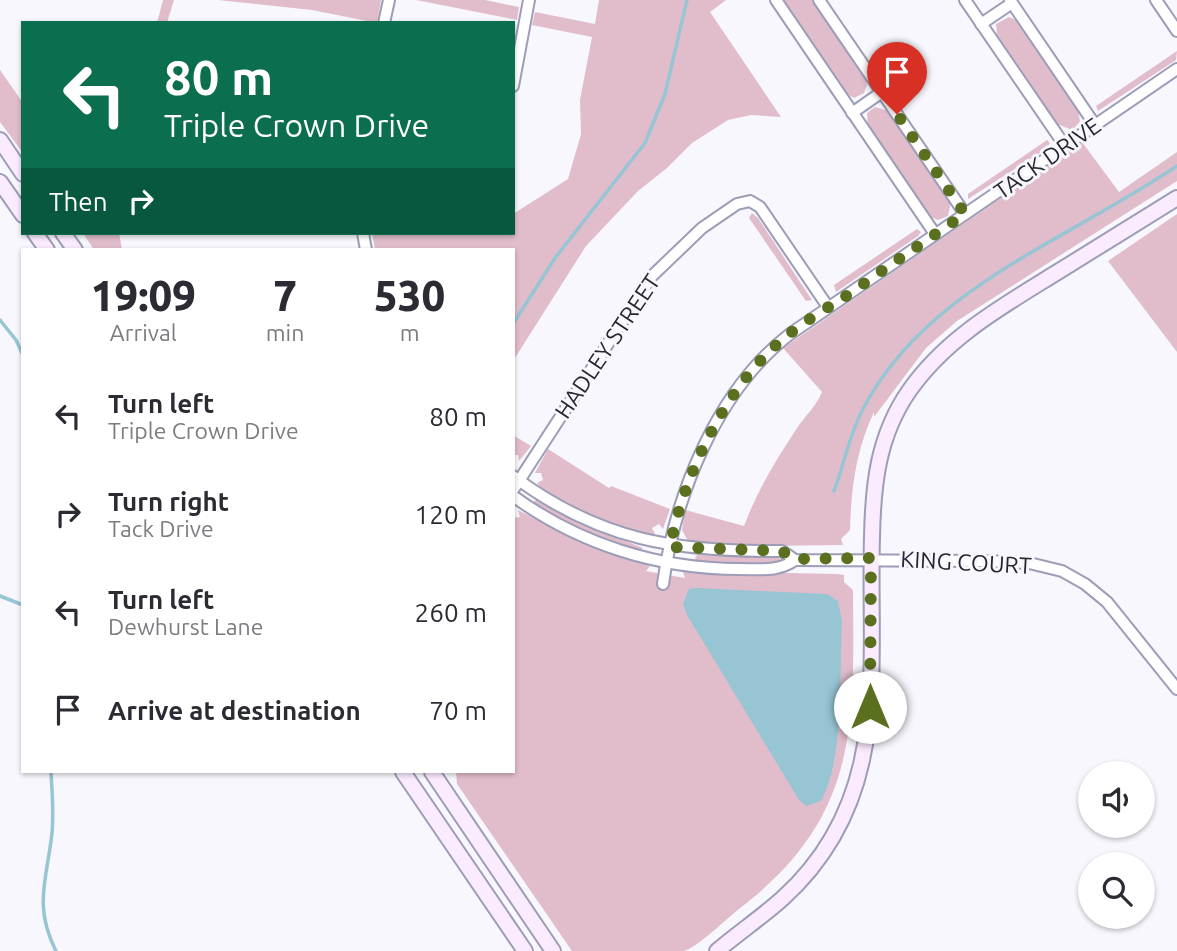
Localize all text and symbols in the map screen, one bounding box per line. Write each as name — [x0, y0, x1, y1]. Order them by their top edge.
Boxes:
pin — [867, 42, 927, 114]
icon: left — [49, 49, 140, 140]
text: 80 m — [164, 49, 273, 104]
icon: arrive — [878, 53, 916, 91]
text: Triple Crown Drive — [164, 107, 429, 143]
street label: TACK DRIVE — [989, 112, 1105, 204]
icon: right — [122, 182, 160, 220]
text: Then — [49, 187, 108, 216]
street label: HADLEY STREET — [550, 269, 664, 423]
text: 19:09 — [91, 272, 196, 319]
text: 7 — [273, 272, 297, 319]
text: 530 — [374, 272, 445, 319]
text: Arrival — [110, 320, 177, 345]
text: min — [266, 320, 304, 345]
text: m — [400, 320, 420, 345]
text: Turn left — [108, 389, 214, 418]
icon: left — [49, 397, 87, 435]
text: 80 m — [429, 402, 487, 431]
text: Triple Crown Drive — [108, 418, 299, 443]
text: Turn right — [108, 487, 229, 516]
icon: right — [49, 495, 87, 533]
text: 120 m — [415, 500, 487, 529]
text: Tack Drive — [108, 516, 214, 541]
street label: KING COURT — [900, 546, 1032, 578]
text: Turn left — [108, 585, 214, 614]
icon: left — [49, 593, 87, 631]
text: 260 m — [415, 598, 487, 627]
text: Dewhurst Lane — [108, 614, 263, 639]
position arrow — [833, 670, 907, 744]
icon: arrive — [49, 691, 87, 729]
text: Arrive at destination — [108, 696, 361, 725]
text: 70 m — [429, 696, 487, 725]
map controls — [1078, 761, 1155, 929]
button: sound — [1078, 761, 1155, 838]
button: search — [1078, 852, 1155, 929]

